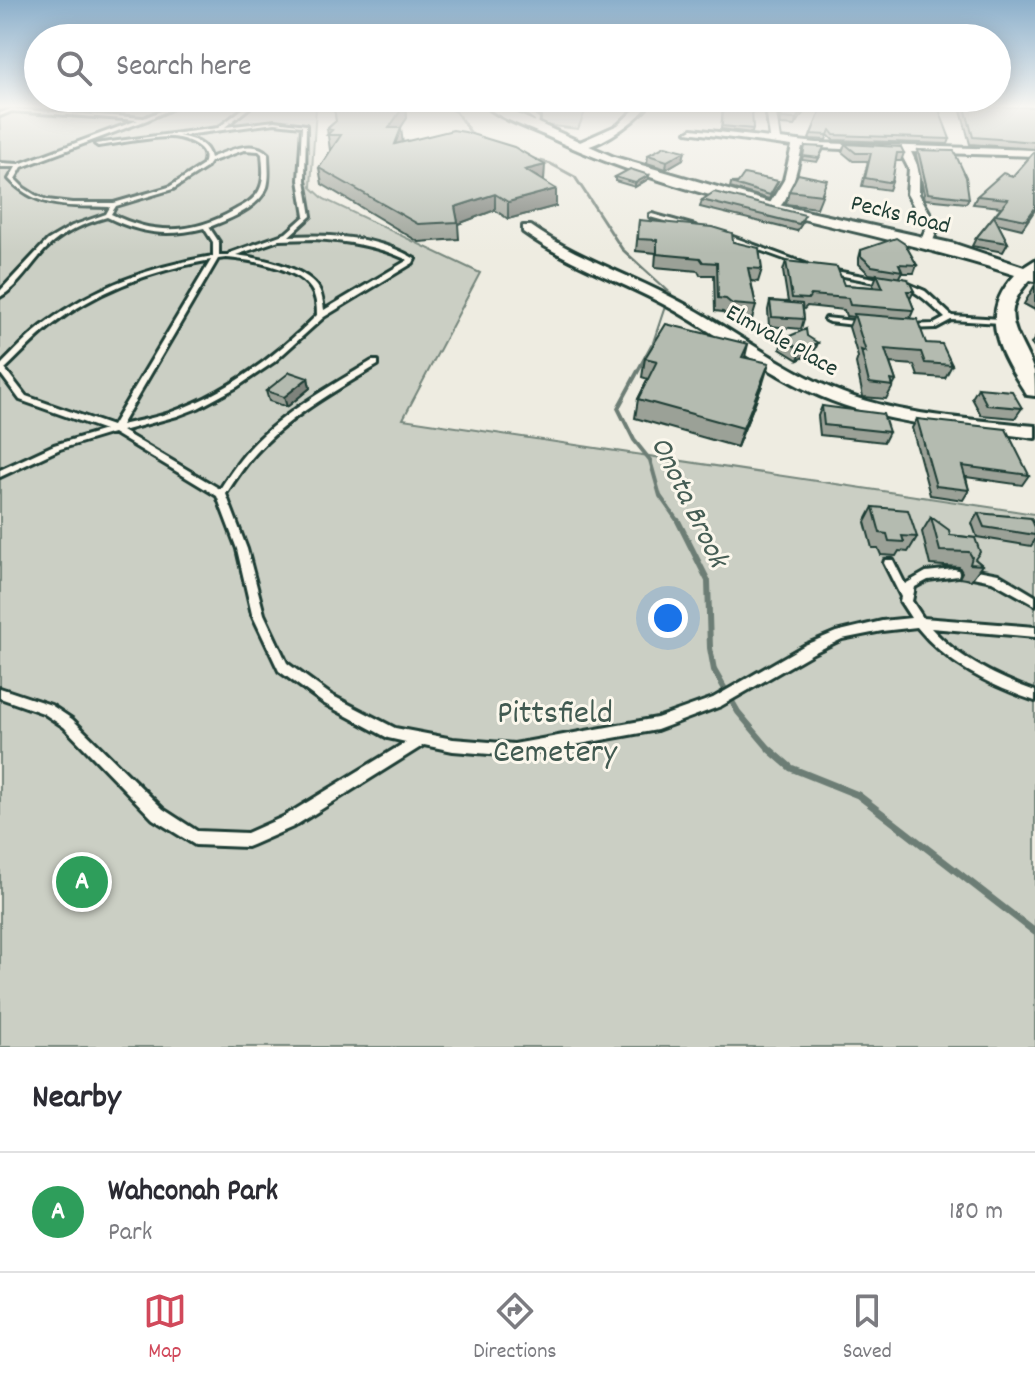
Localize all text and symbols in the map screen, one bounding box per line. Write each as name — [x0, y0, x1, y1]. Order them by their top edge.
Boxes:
search box — [24, 24, 1011, 112]
icon: search — [52, 46, 96, 90]
text: Search here — [116, 47, 252, 90]
street label: Pecks Road — [847, 187, 954, 245]
street label: Elmvale Place — [719, 297, 844, 387]
water label: Onota Brook — [637, 430, 738, 578]
your location — [648, 598, 688, 638]
park label: Pittsfield Cemetery — [493, 691, 618, 779]
pin: A — [56, 852, 108, 912]
text: Nearby — [32, 1075, 121, 1124]
text: Wahconah Park — [108, 1172, 278, 1215]
text: A — [51, 1194, 65, 1231]
text: 180 m — [949, 1194, 1003, 1231]
text: Park — [108, 1215, 152, 1252]
tab: Map — [143, 1289, 187, 1368]
tab: Directions — [473, 1289, 557, 1368]
tab: Saved — [843, 1289, 892, 1368]

